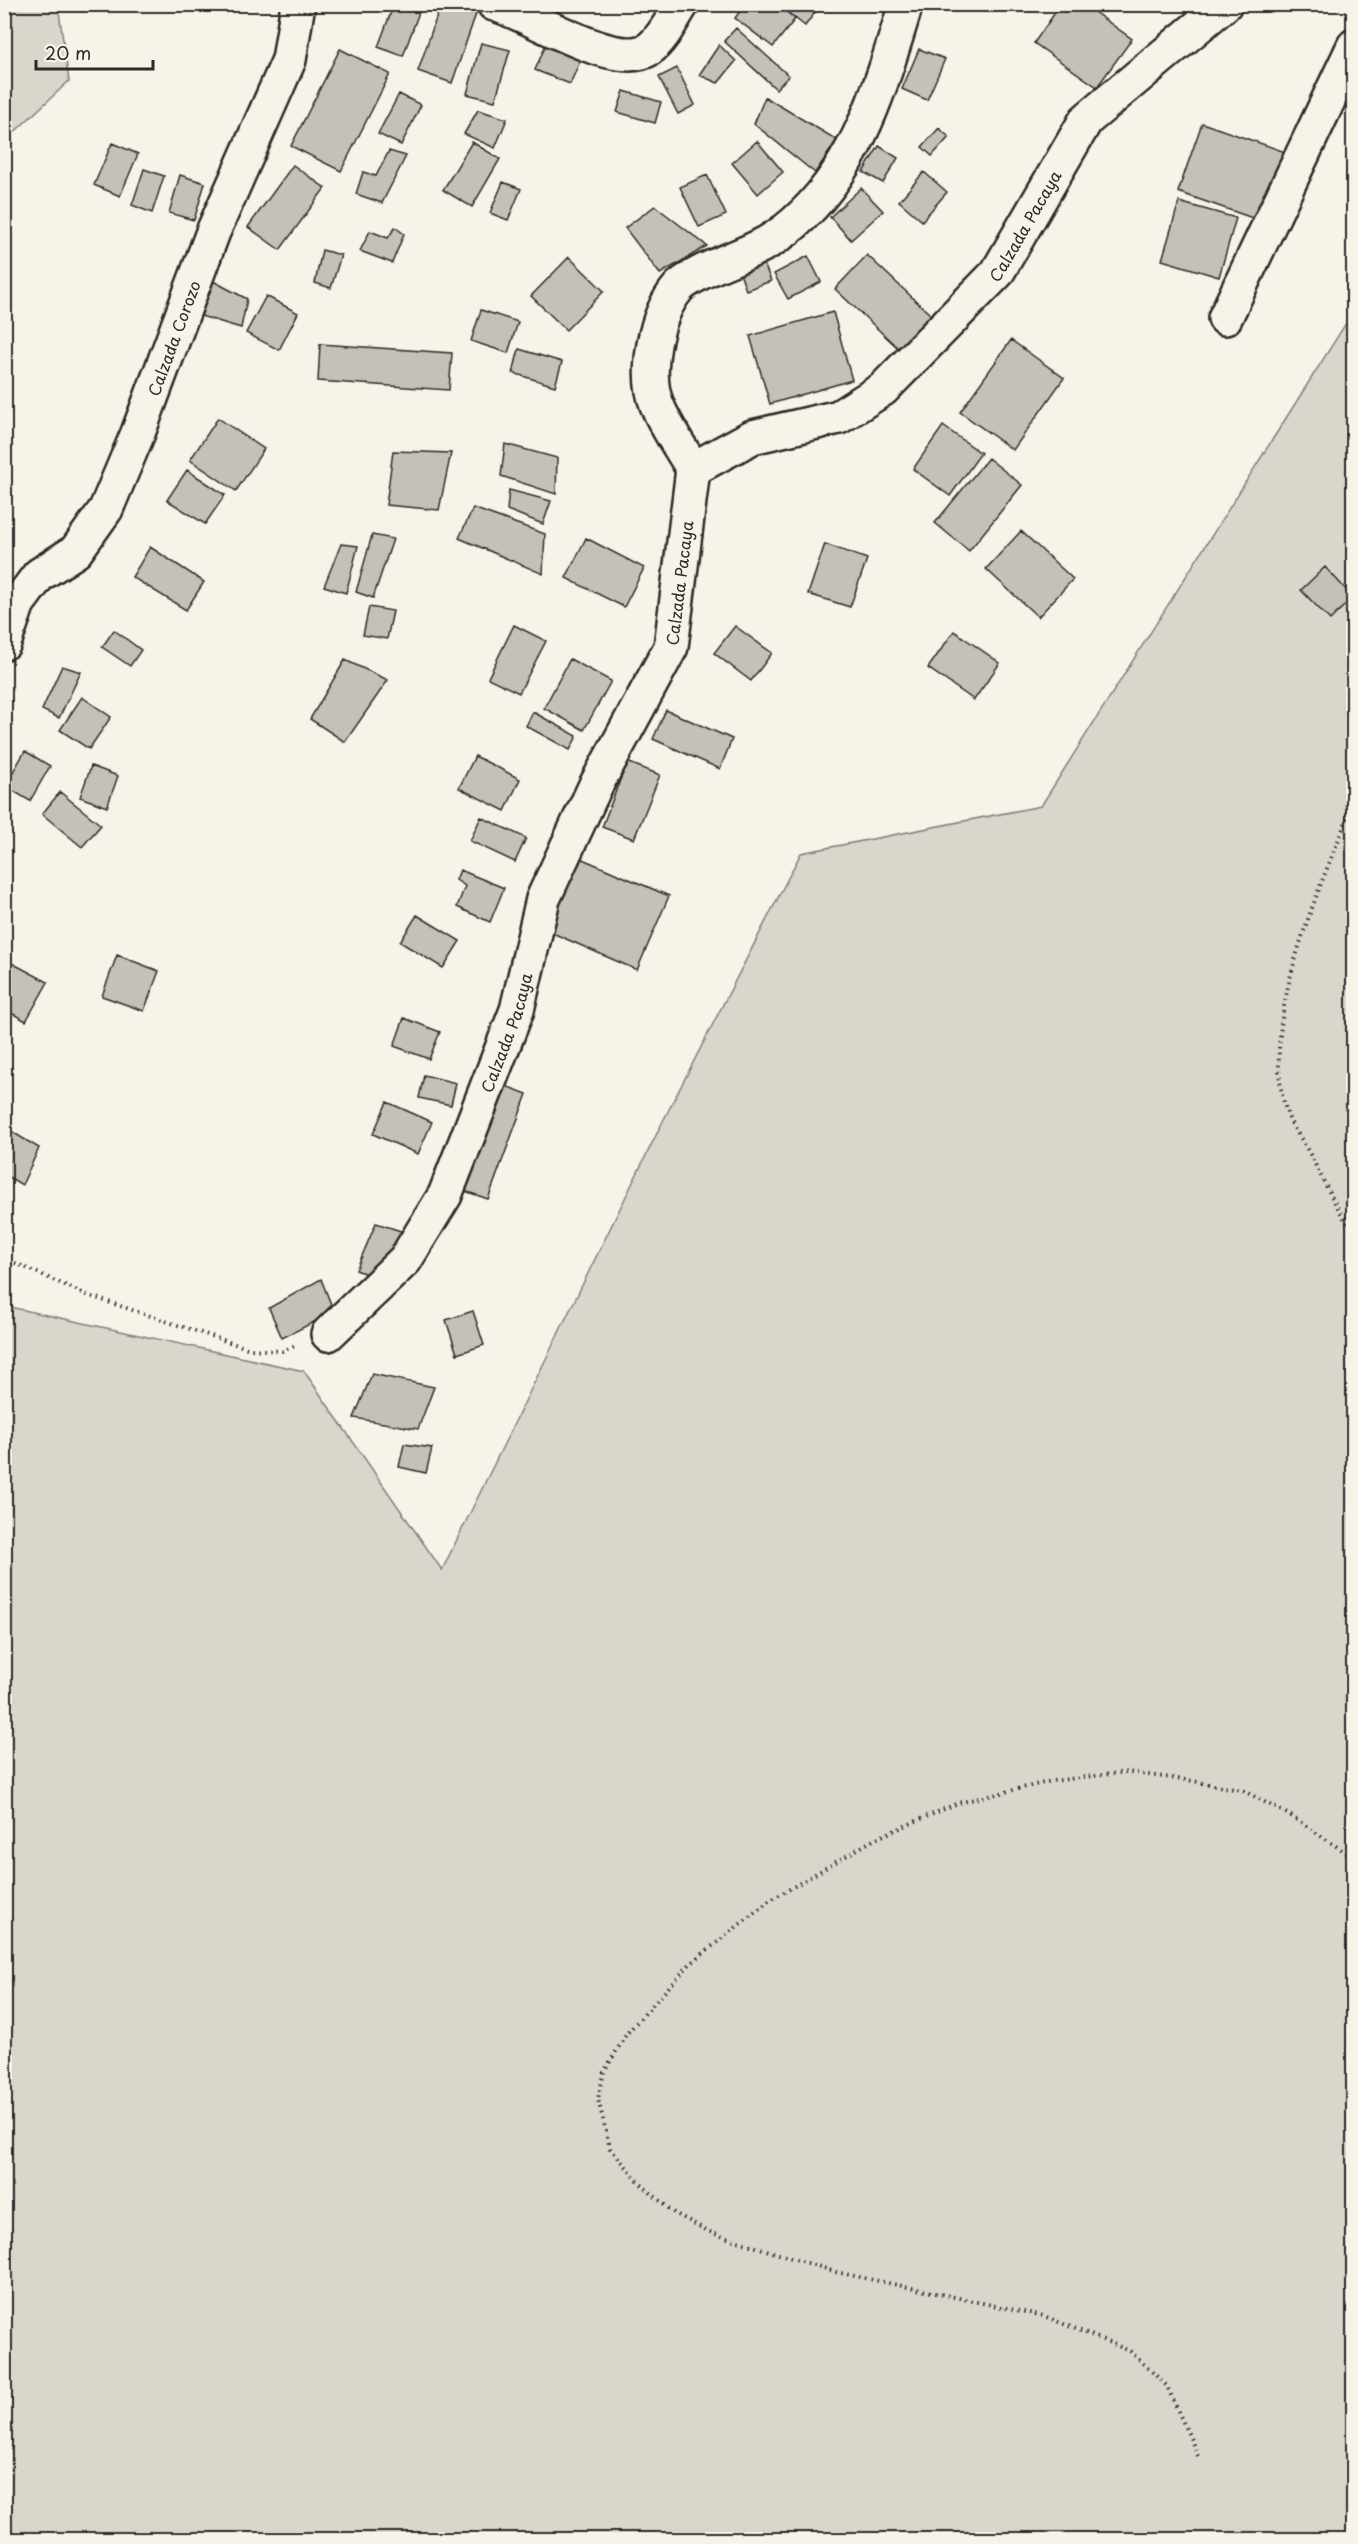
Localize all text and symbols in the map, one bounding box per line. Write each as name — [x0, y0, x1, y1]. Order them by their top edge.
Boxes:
scale bar — [36, 33, 153, 71]
text: 20 m — [45, 39, 91, 66]
street label: Calzada Pacaya — [983, 165, 1066, 287]
street label: Calzada Corozo — [141, 277, 206, 399]
street label: Calzada Pacaya — [659, 519, 699, 647]
street label: Calzada Pacaya — [474, 970, 537, 1096]

